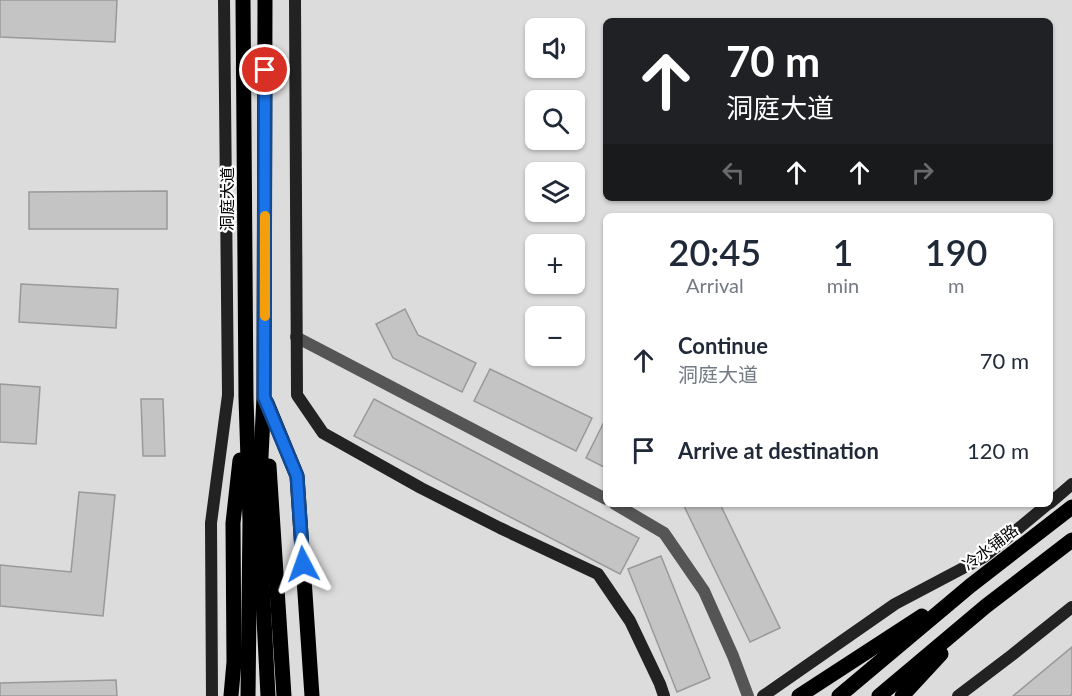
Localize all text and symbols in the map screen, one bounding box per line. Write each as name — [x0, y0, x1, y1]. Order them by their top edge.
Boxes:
map controls — [525, 18, 585, 366]
button: sound — [525, 18, 585, 78]
text: 70 m — [726, 36, 820, 86]
icon: ahead — [627, 42, 705, 120]
pin — [239, 44, 290, 95]
icon: arrive — [248, 53, 281, 86]
button: search — [525, 90, 585, 150]
text: 洞庭大道 — [726, 91, 834, 124]
icon: left — [717, 156, 750, 189]
icon: ahead — [780, 156, 813, 189]
icon: ahead — [843, 156, 876, 189]
icon: right — [906, 156, 939, 189]
button: layers — [525, 162, 585, 222]
street label: 洞庭大道 — [217, 167, 236, 231]
text: 20:45 — [669, 230, 761, 274]
text: 1 — [833, 230, 853, 274]
text: 190 — [925, 230, 987, 274]
button: + — [525, 234, 585, 294]
text: Arrival — [686, 273, 744, 297]
text: min — [827, 273, 859, 297]
text: m — [948, 273, 964, 297]
button: − — [525, 306, 585, 366]
text: Continue — [678, 332, 768, 359]
icon: ahead — [627, 344, 660, 377]
text: 70 m — [980, 347, 1029, 374]
text: 洞庭大道 — [678, 362, 758, 386]
icon: arrive — [627, 434, 660, 467]
text: Arrive at destination — [678, 437, 879, 464]
text: 120 m — [967, 437, 1029, 464]
street label: 冷水铺路 — [958, 520, 1021, 573]
position arrow — [271, 532, 335, 596]

